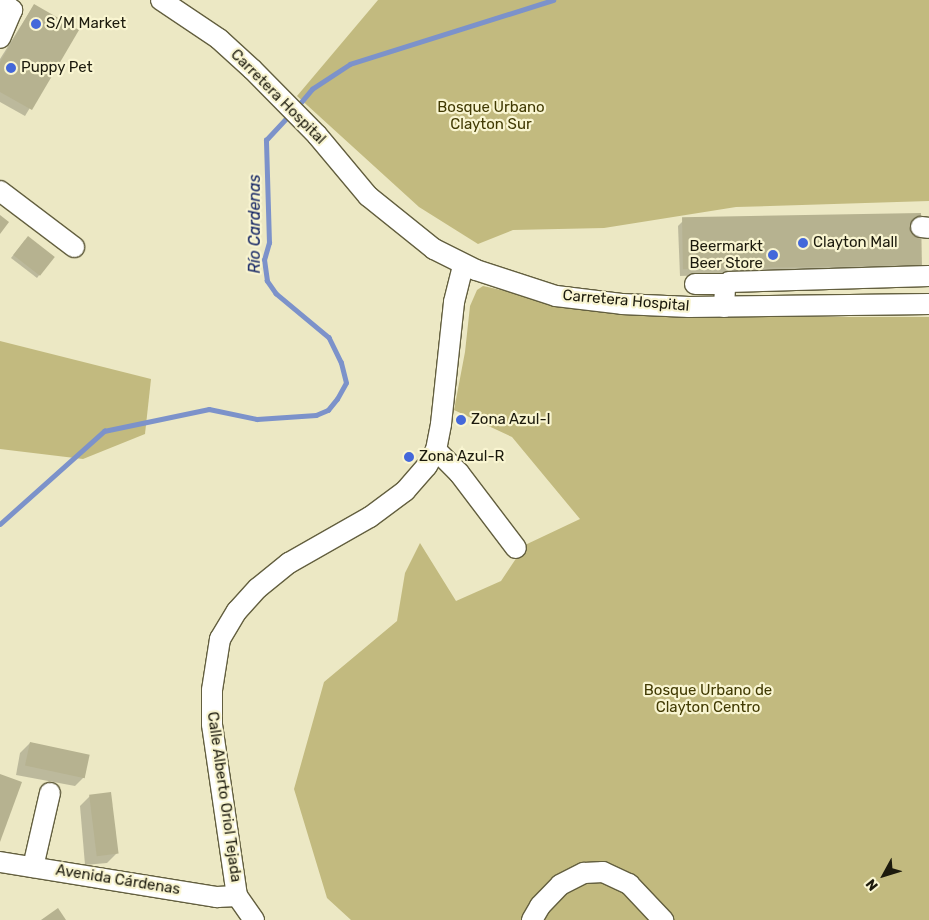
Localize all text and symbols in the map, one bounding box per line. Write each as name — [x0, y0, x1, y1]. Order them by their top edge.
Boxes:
place label: S/M Market — [46, 15, 126, 33]
marker: S/M Market — [30, 18, 42, 30]
street label: Carretera Hospital — [227, 46, 329, 148]
place label: Puppy Pet — [21, 59, 93, 77]
marker: Puppy Pet — [5, 62, 17, 74]
park label: Bosque Urbano Clayton Sur — [437, 98, 545, 133]
water label: Río Cardenas — [245, 174, 265, 274]
place label: Clayton Mall — [813, 234, 898, 252]
place label: Beermarkt Beer Store — [689, 237, 763, 272]
marker: Clayton Mall — [797, 237, 809, 249]
marker: Beermarkt Beer Store — [767, 249, 779, 261]
street label: Carretera Hospital — [562, 286, 690, 316]
place label: Zona Azul-I — [471, 411, 551, 429]
marker: Zona Azul-I — [455, 414, 467, 426]
place label: Zona Azul-R — [419, 448, 505, 466]
marker: Zona Azul-R — [403, 451, 415, 463]
park label: Bosque Urbano de Clayton Centro — [644, 681, 772, 716]
street label: Calle Alberto Oriol Tejada — [203, 710, 245, 884]
north arrow — [859, 850, 909, 900]
street label: Avenida Cárdenas — [54, 861, 182, 899]
text: N — [862, 875, 882, 894]

